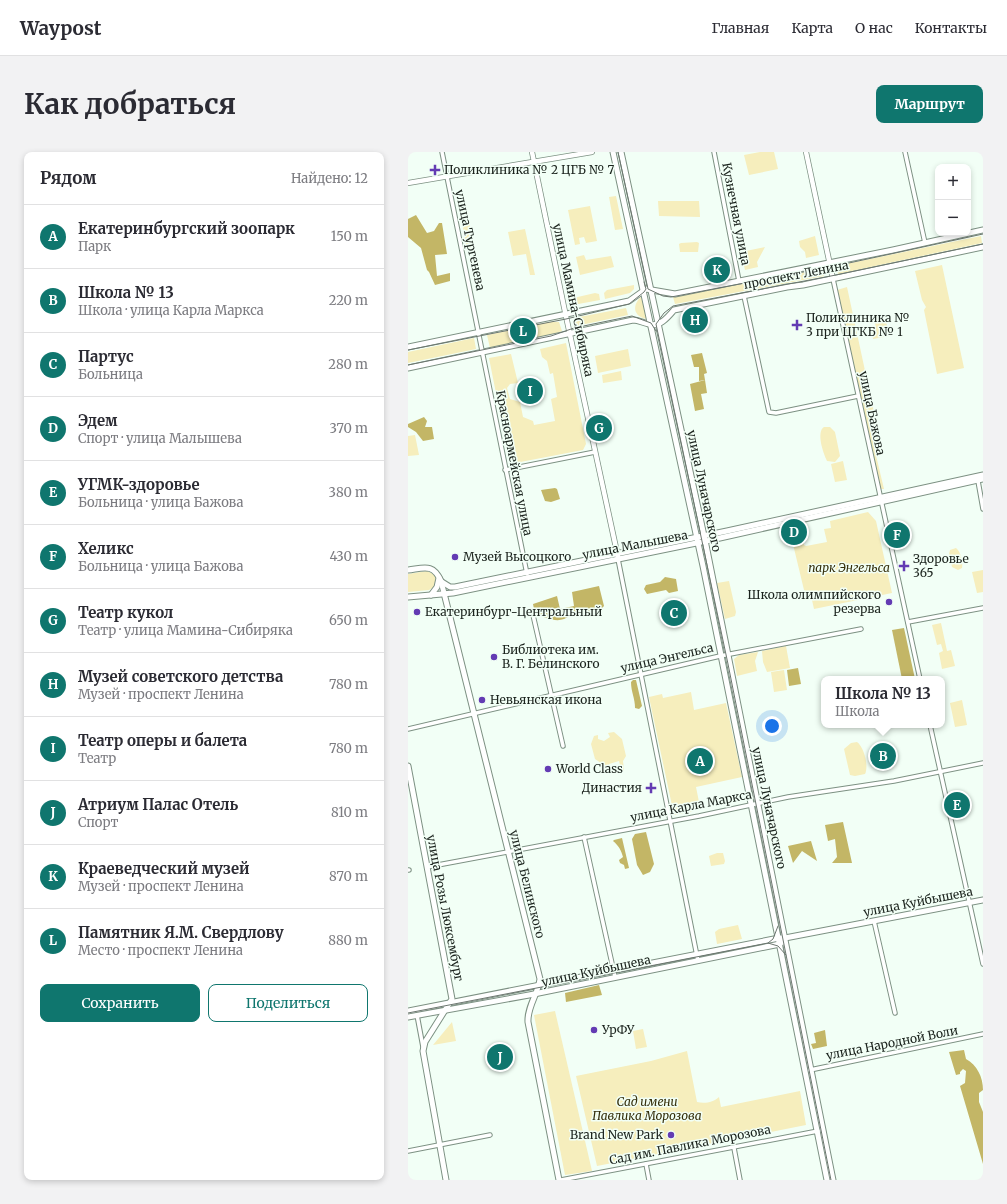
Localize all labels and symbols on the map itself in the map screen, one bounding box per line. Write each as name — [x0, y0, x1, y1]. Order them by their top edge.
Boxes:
street label: Кузнечная улица — [719, 161, 754, 267]
place label: Поликлиника № 2 ЦГБ № 7 — [444, 162, 615, 177]
marker: Поликлиника № 2 ЦГБ № 7 — [429, 164, 441, 176]
street label: улица Тургенева — [452, 188, 489, 292]
street label: улица Мамина-Сибиряка — [550, 222, 597, 378]
pin: K — [704, 255, 730, 285]
street label: проспект Ленина — [742, 257, 850, 292]
pin: H — [682, 305, 708, 335]
place label: Поликлиника № 3 при ЦГКБ № 1 — [806, 310, 910, 339]
pin: L — [510, 316, 536, 346]
marker: Поликлиника № 3 при ЦГКБ № 1 — [791, 319, 803, 331]
street label: улица Бажова — [856, 369, 889, 457]
pin: I — [517, 376, 543, 406]
street label: Красноармейская улица — [493, 389, 536, 538]
pin: G — [586, 413, 612, 443]
street label: улица Луначарского — [684, 429, 725, 553]
pin: D — [781, 517, 807, 547]
pin: F — [884, 520, 910, 550]
street label: улица Малышева — [581, 527, 689, 562]
place label: Музей Высоцкого — [463, 549, 571, 564]
place label: Здоровье 365 — [913, 551, 969, 580]
marker: Музей Высоцкого — [450, 552, 460, 562]
park label: парк Энгельса — [808, 560, 890, 575]
marker: Здоровье 365 — [898, 560, 910, 572]
place label: Школа олимпийского резерва — [747, 587, 882, 616]
marker: Школа олимпийского резерва — [884, 597, 894, 607]
pin: C — [661, 598, 687, 628]
place label: Екатеринбург-Центральный — [425, 604, 602, 619]
marker: Екатеринбург-Центральный — [412, 607, 422, 617]
street label: улица Энгельса — [619, 639, 715, 675]
place label: Библиотека им. В. Г. Белинского — [502, 642, 600, 671]
marker: Библиотека им. В. Г. Белинского — [489, 652, 499, 662]
place label: Невьянская икона — [490, 692, 602, 707]
marker: Невьянская икона — [477, 695, 487, 705]
your location — [762, 716, 782, 736]
pin: B — [870, 741, 896, 771]
pin: A — [687, 746, 713, 776]
street label: улица Луначарского — [749, 746, 790, 870]
place label: World Class — [555, 761, 623, 776]
marker: World Class — [543, 764, 553, 774]
place label: Династия — [582, 780, 642, 795]
marker: Династия — [645, 782, 657, 794]
street label: улица Карла Маркса — [629, 786, 753, 825]
pin: E — [944, 790, 970, 820]
street label: улица Белинского — [507, 828, 548, 940]
street label: улица Розы Люксембург — [424, 833, 467, 982]
street label: улица Куйбышева — [862, 883, 974, 919]
street label: улица Куйбышева — [540, 951, 652, 989]
place label: УрФУ — [601, 1022, 635, 1037]
street label: улица Народной Воли — [825, 1022, 959, 1063]
marker: УрФУ — [589, 1025, 599, 1035]
pin: J — [487, 1042, 513, 1072]
park label: Сад имени Павлика Морозова — [592, 1094, 702, 1123]
street label: Сад им. Павлика Морозова — [608, 1121, 772, 1168]
place label: Brand New Park — [570, 1127, 663, 1142]
marker: Brand New Park — [666, 1130, 676, 1140]

